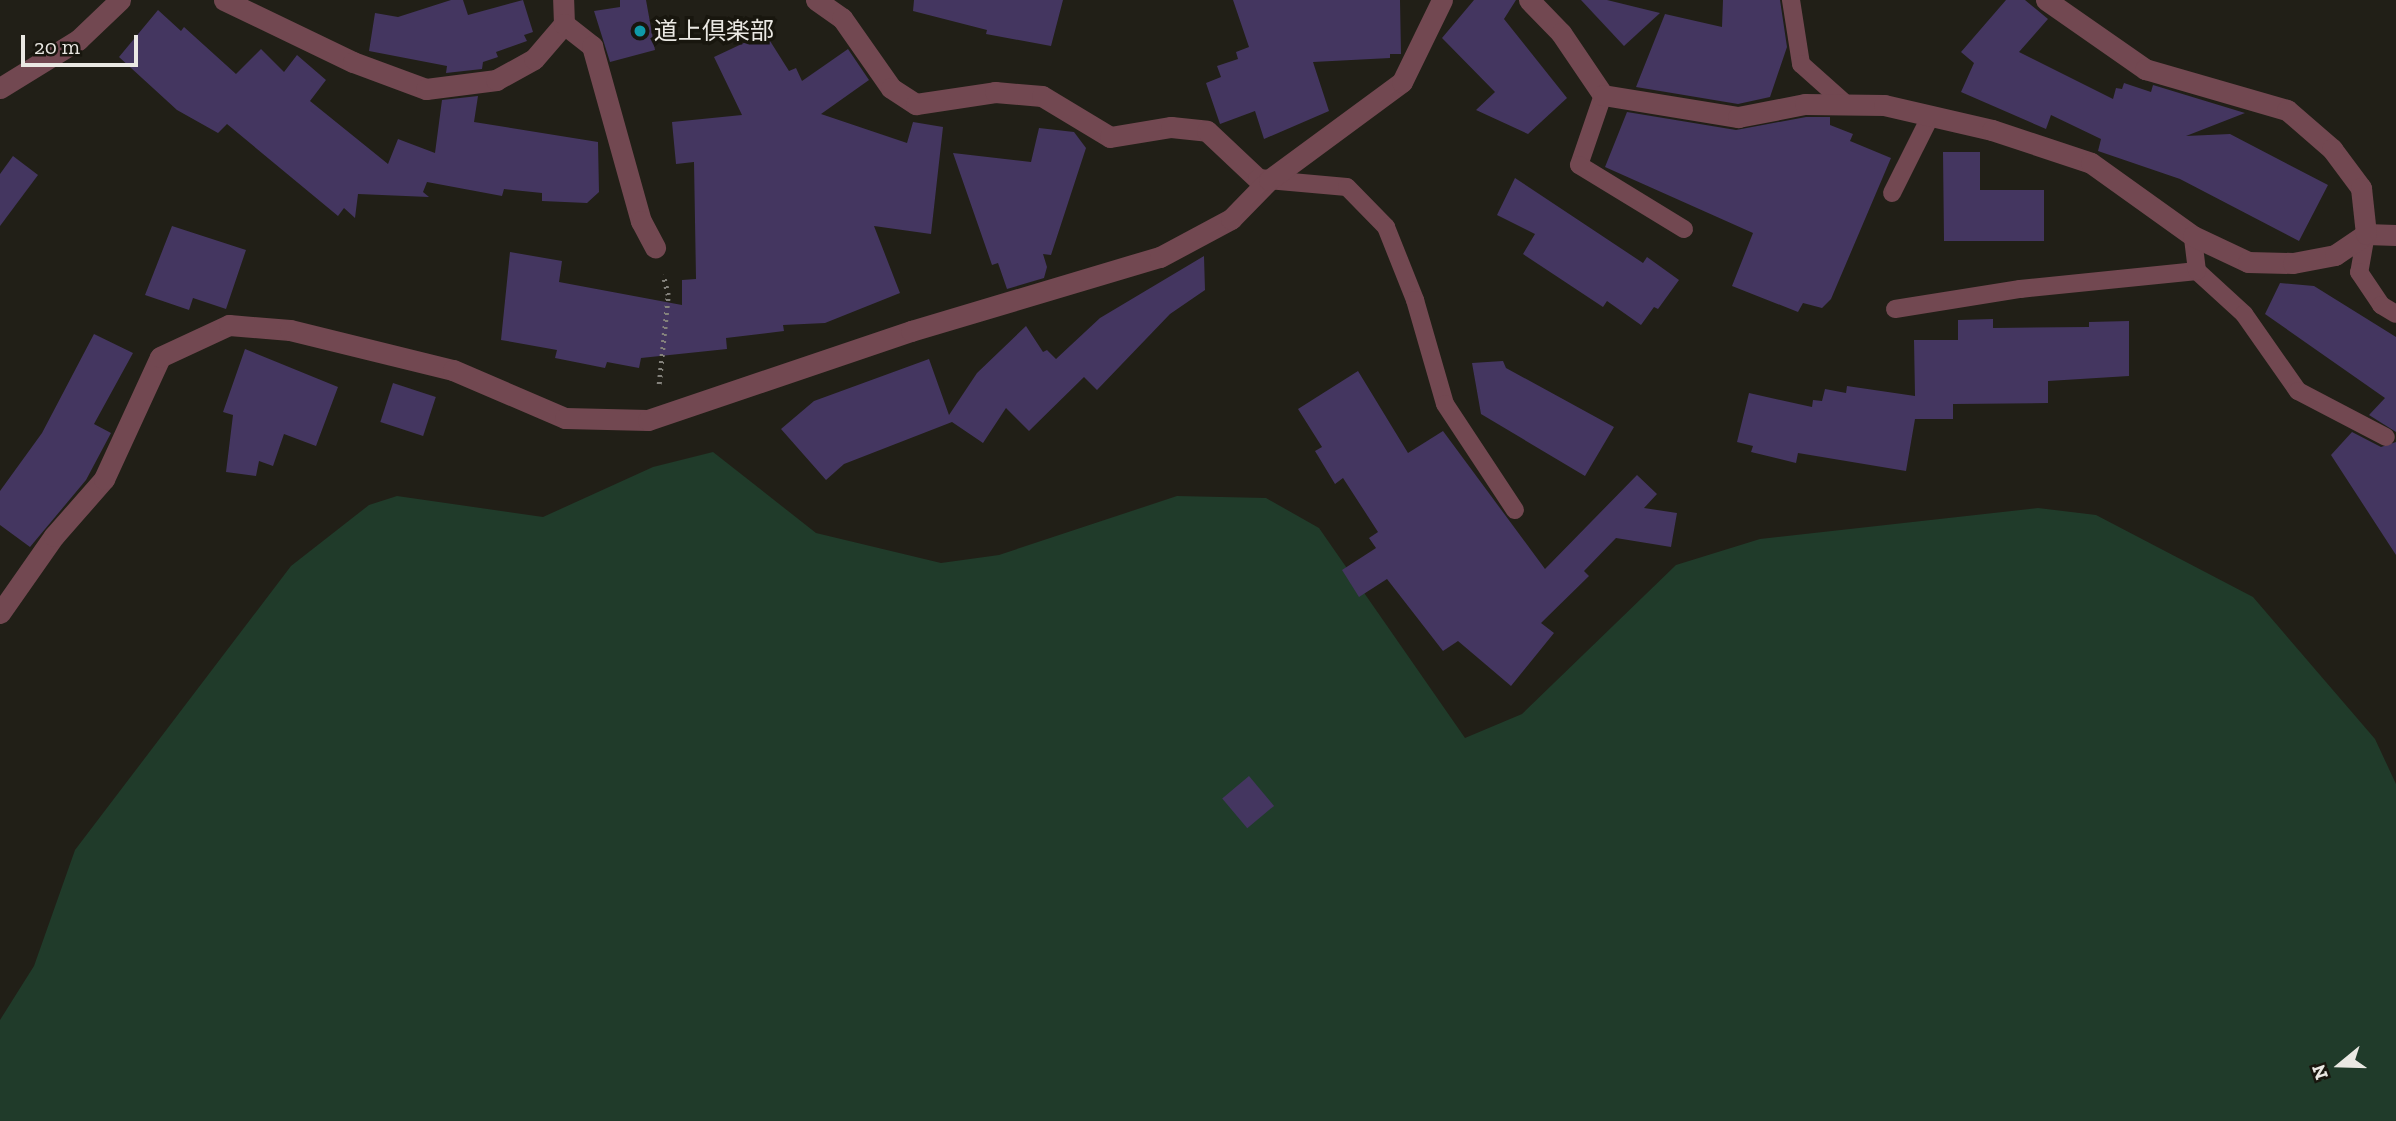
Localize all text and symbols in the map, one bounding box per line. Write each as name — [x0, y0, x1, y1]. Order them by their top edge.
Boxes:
place label: 道上倶楽部 — [654, 17, 774, 45]
scale bar — [24, 21, 142, 65]
marker: 道上倶楽部 — [632, 23, 648, 39]
text: 20 m — [34, 34, 80, 59]
north arrow — [2305, 1030, 2375, 1100]
text: N — [2306, 1061, 2333, 1083]

